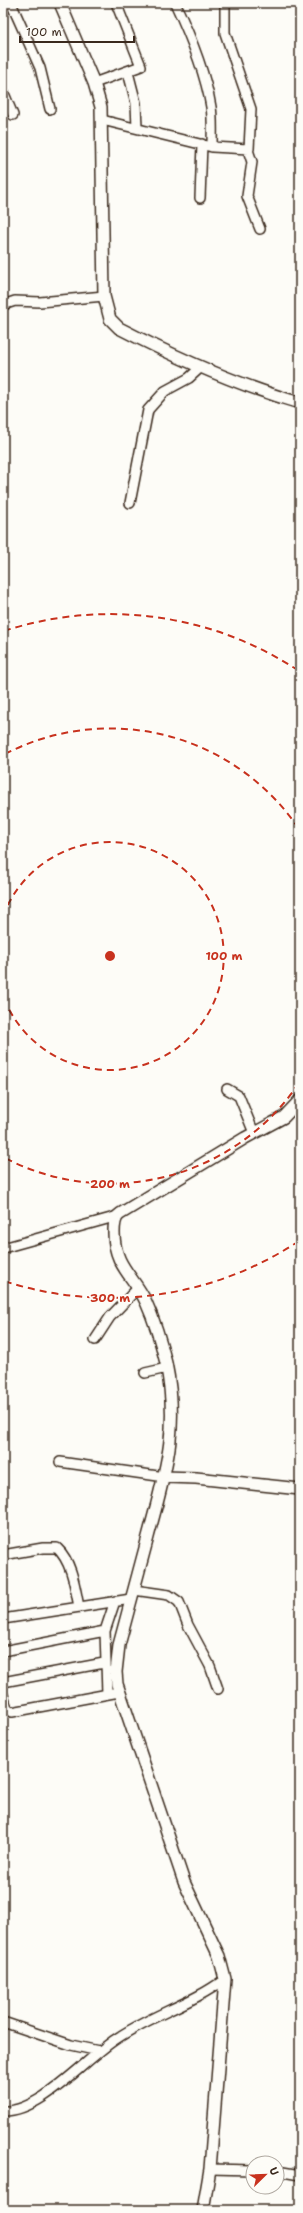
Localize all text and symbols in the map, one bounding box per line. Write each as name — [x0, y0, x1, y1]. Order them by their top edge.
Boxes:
scale bar — [20, 18, 134, 44]
text: 100 m — [26, 24, 62, 40]
text: 100 m — [206, 948, 243, 964]
centre of rings — [103, 949, 117, 963]
text: 200 m — [90, 1176, 130, 1192]
text: 300 m — [90, 1290, 130, 1306]
north arrow — [245, 2155, 285, 2195]
text: U — [265, 2165, 282, 2178]

